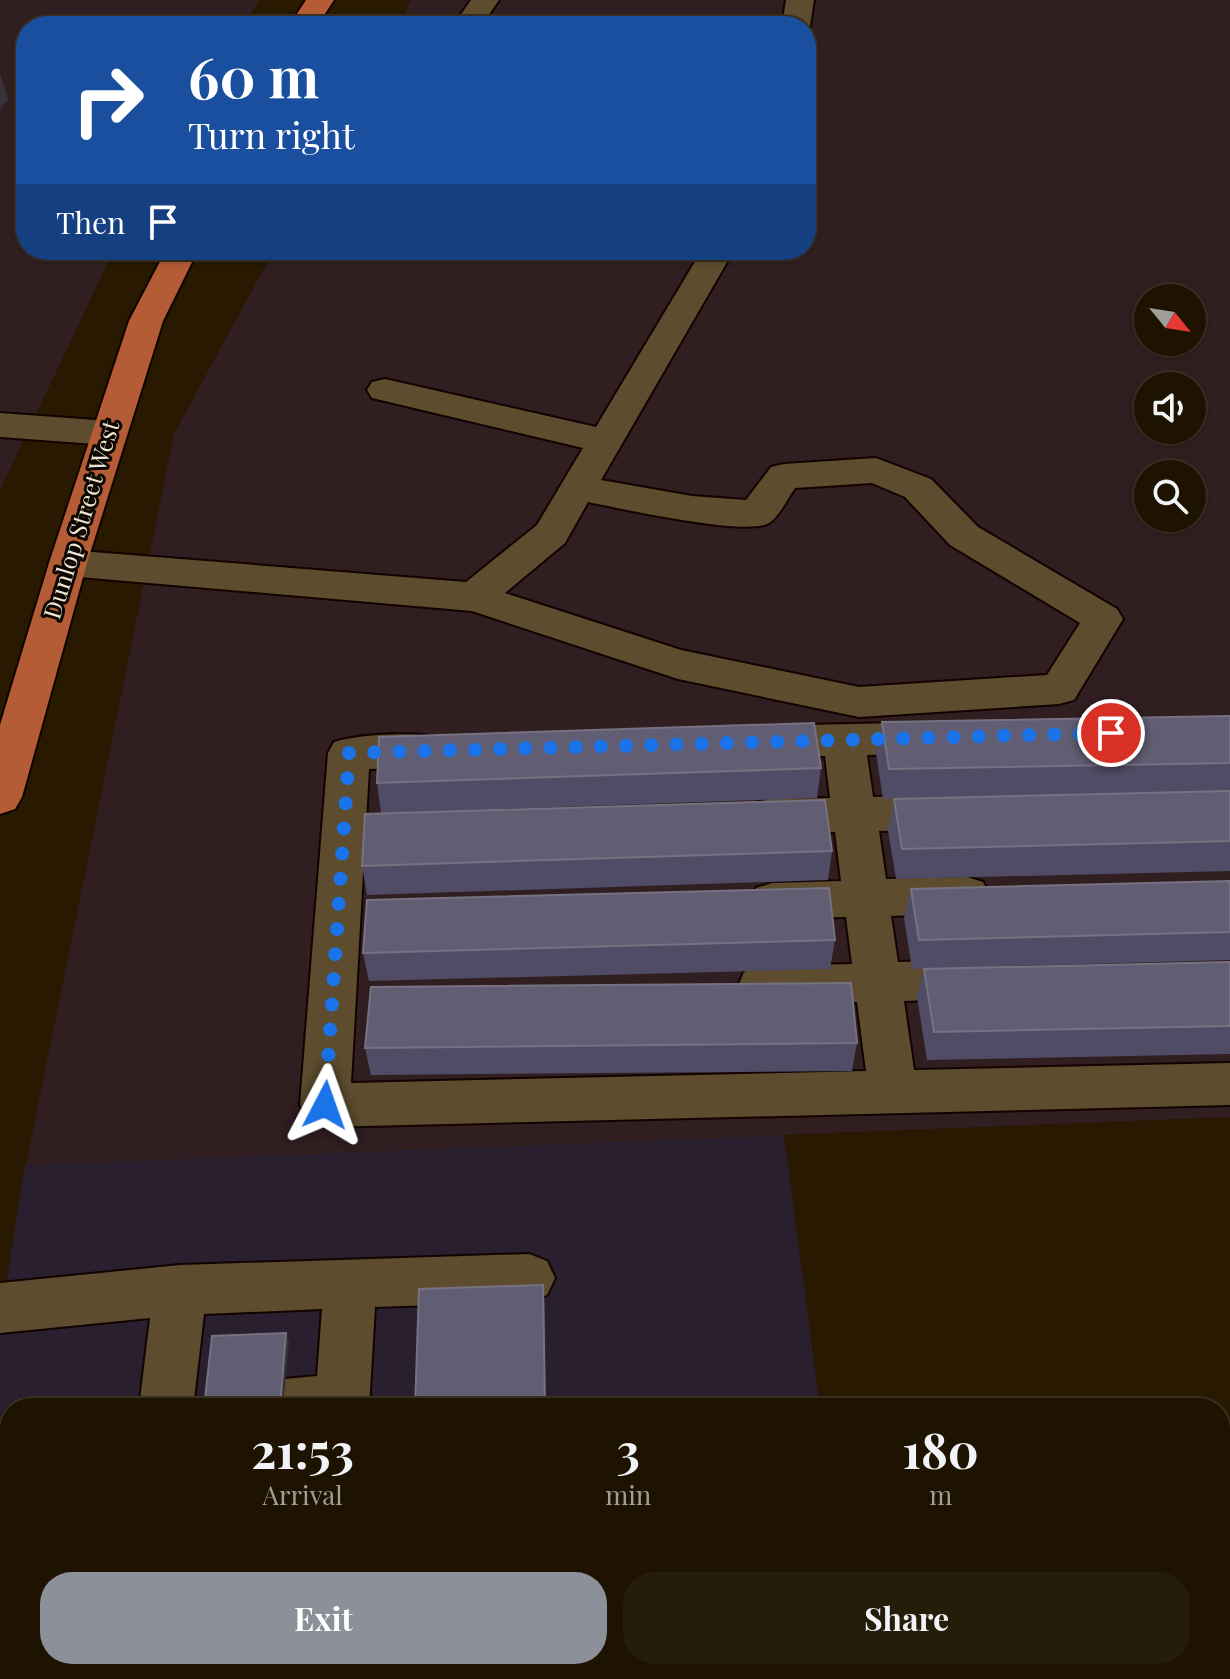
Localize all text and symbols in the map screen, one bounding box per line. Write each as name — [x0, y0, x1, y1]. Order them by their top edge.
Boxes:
text: 60 m — [188, 38, 319, 113]
icon: right — [56, 48, 160, 152]
text: Turn right — [188, 110, 355, 158]
icon: arrive — [141, 200, 185, 244]
text: Then — [56, 202, 125, 242]
north arrow — [1134, 284, 1206, 356]
map controls — [1134, 284, 1206, 532]
button: sound — [1134, 372, 1206, 444]
street label: Dunlop Street West — [35, 416, 126, 623]
button: search — [1134, 460, 1206, 532]
pin — [1077, 699, 1145, 767]
icon: arrive — [1089, 711, 1133, 755]
position arrow — [283, 1063, 367, 1147]
text: 21:53 — [251, 1417, 354, 1481]
text: 3 — [617, 1417, 640, 1481]
text: 180 — [903, 1417, 979, 1481]
text: Arrival — [263, 1477, 343, 1512]
text: min — [605, 1477, 651, 1512]
text: m — [929, 1477, 952, 1512]
button: Exit — [40, 1572, 607, 1664]
button: Share — [623, 1572, 1190, 1664]

